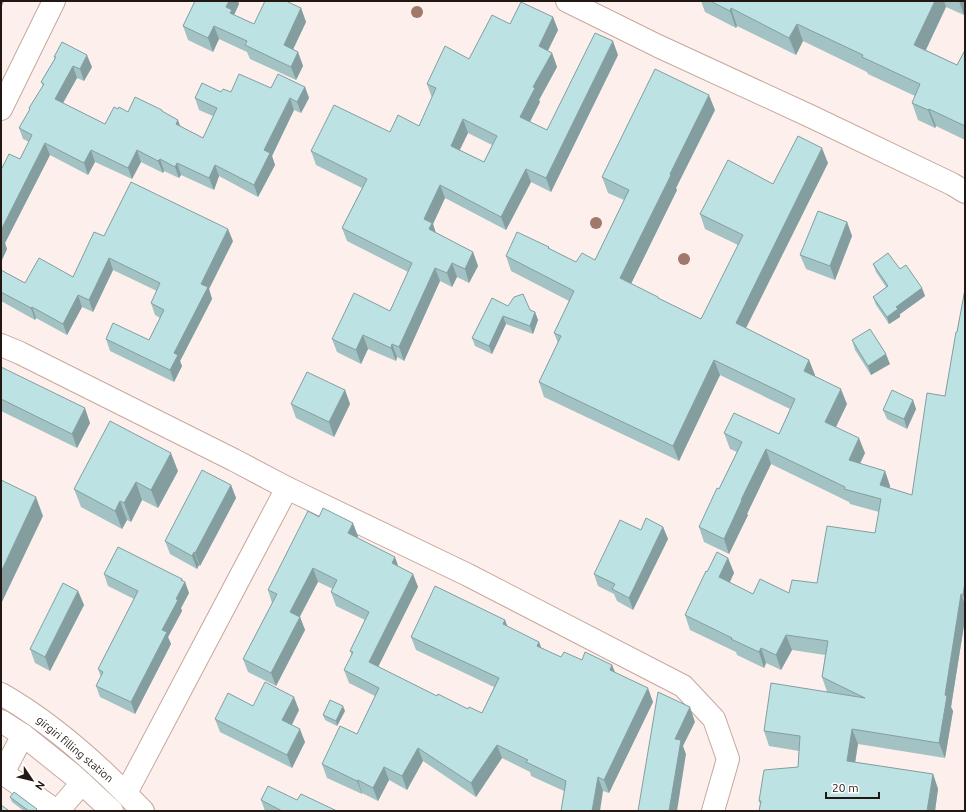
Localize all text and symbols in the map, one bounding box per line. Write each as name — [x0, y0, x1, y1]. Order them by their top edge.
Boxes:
street label: girgiri filling station — [34, 713, 116, 785]
north arrow — [12, 760, 52, 800]
scale bar — [826, 774, 879, 800]
text: N — [33, 779, 47, 793]
text: 20 m — [832, 781, 859, 794]

